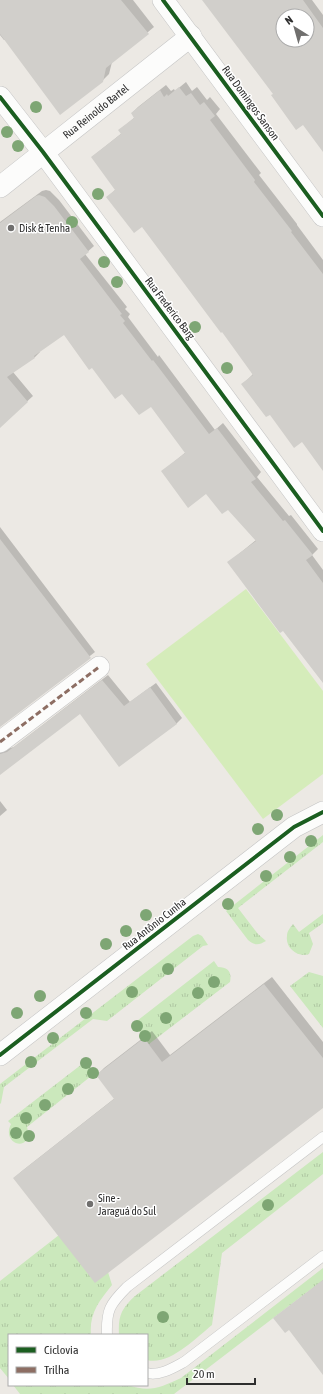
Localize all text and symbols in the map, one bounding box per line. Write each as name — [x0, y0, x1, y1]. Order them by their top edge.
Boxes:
north arrow — [275, 8, 315, 48]
text: N — [283, 13, 295, 27]
street label: Rua Domingos Sanson — [220, 63, 282, 143]
street label: Rua Reinoldo Bartel — [61, 82, 131, 141]
place label: Disk & Tenha — [19, 222, 70, 234]
marker: Disk & Tenha — [6, 223, 16, 233]
street label: Rua Frederico Barg — [143, 275, 197, 342]
street label: Rua Antônio Cunha — [120, 896, 188, 952]
place label: Sine - Jaraguá do Sul — [98, 1192, 156, 1217]
marker: Sine - Jaraguá do Sul — [85, 1199, 95, 1209]
legend — [8, 1334, 148, 1386]
text: Ciclovia — [44, 1343, 78, 1357]
scale bar — [187, 1360, 255, 1386]
text: Trilha — [44, 1363, 69, 1377]
text: 20 m — [193, 1367, 215, 1381]

